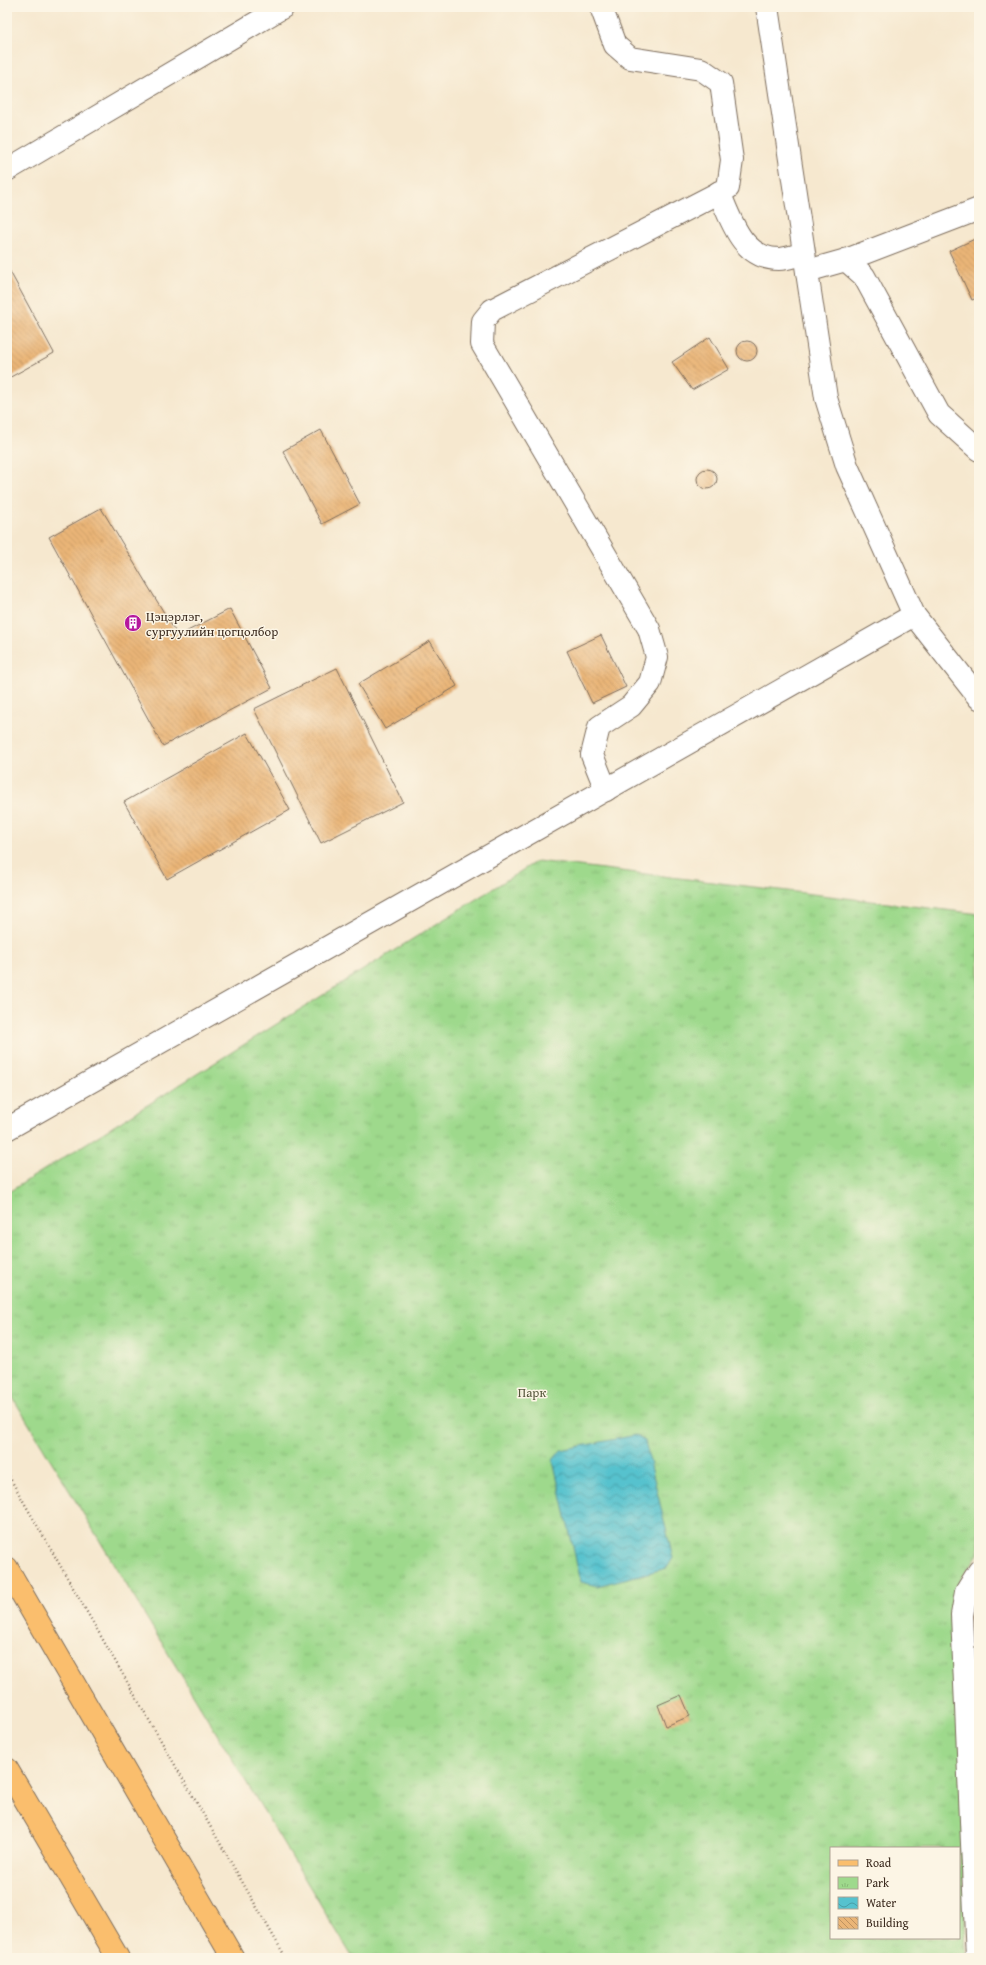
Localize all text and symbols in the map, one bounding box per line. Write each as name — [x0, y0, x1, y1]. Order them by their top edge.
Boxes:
place label: Цэцэрлэг, сургуулийн цогцолбор — [146, 607, 278, 641]
building icon: Цэцэрлэг, сургуулийн цогцолбор — [123, 613, 143, 633]
park label: Парк — [518, 1383, 546, 1402]
legend — [830, 1847, 960, 1939]
text: Road — [866, 1854, 892, 1871]
text: Park — [866, 1874, 890, 1891]
text: Water — [866, 1894, 896, 1911]
text: Building — [866, 1914, 909, 1931]

